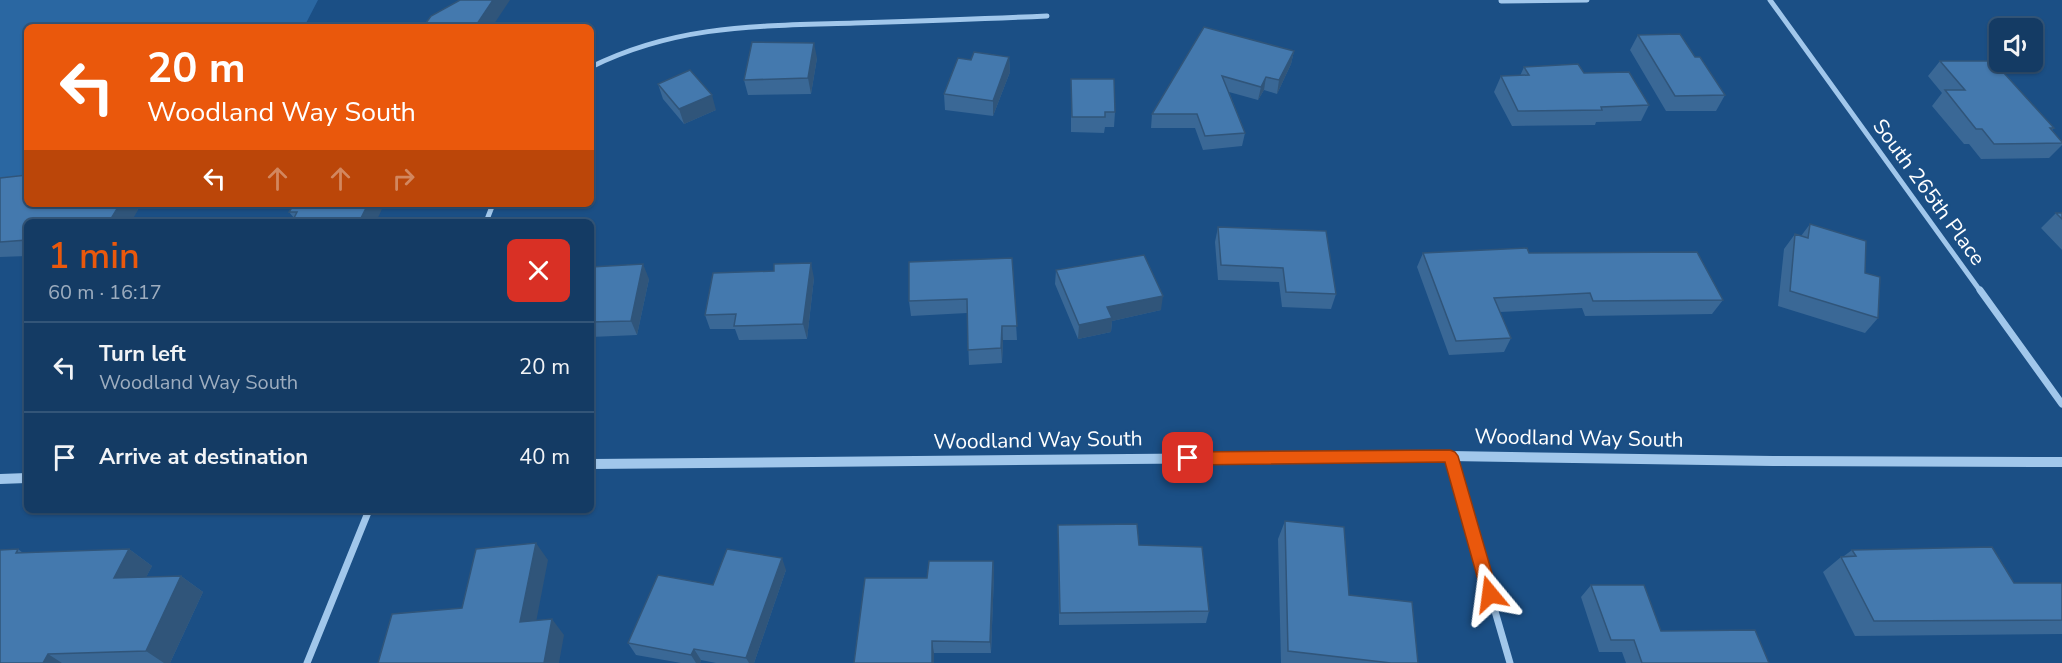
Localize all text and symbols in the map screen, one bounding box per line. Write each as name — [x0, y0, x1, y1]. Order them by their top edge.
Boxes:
map controls — [1989, 18, 2043, 72]
button: sound — [1989, 18, 2043, 72]
text: 20 m — [147, 40, 246, 97]
icon: left — [48, 48, 126, 126]
text: Woodland Way South — [147, 94, 416, 131]
street label: South 265th Place — [1866, 113, 1992, 271]
icon: left — [198, 162, 231, 195]
icon: ahead — [261, 162, 294, 195]
icon: ahead — [324, 162, 357, 195]
icon: right — [387, 162, 420, 195]
text: 1 min — [48, 232, 140, 281]
button: close — [507, 239, 570, 302]
text: 60 m · 16:17 — [48, 279, 162, 306]
text: Turn left — [99, 339, 186, 369]
icon: left — [48, 351, 81, 384]
text: 20 m — [519, 352, 570, 382]
text: Woodland Way South — [99, 369, 298, 396]
street label: Woodland Way South — [1474, 422, 1684, 454]
street label: Woodland Way South — [933, 424, 1143, 456]
pin — [1162, 432, 1213, 483]
icon: arrive — [48, 441, 81, 474]
icon: arrive — [1171, 441, 1204, 474]
text: Arrive at destination — [99, 442, 308, 472]
text: 40 m — [519, 442, 570, 472]
position arrow — [1458, 562, 1522, 626]

